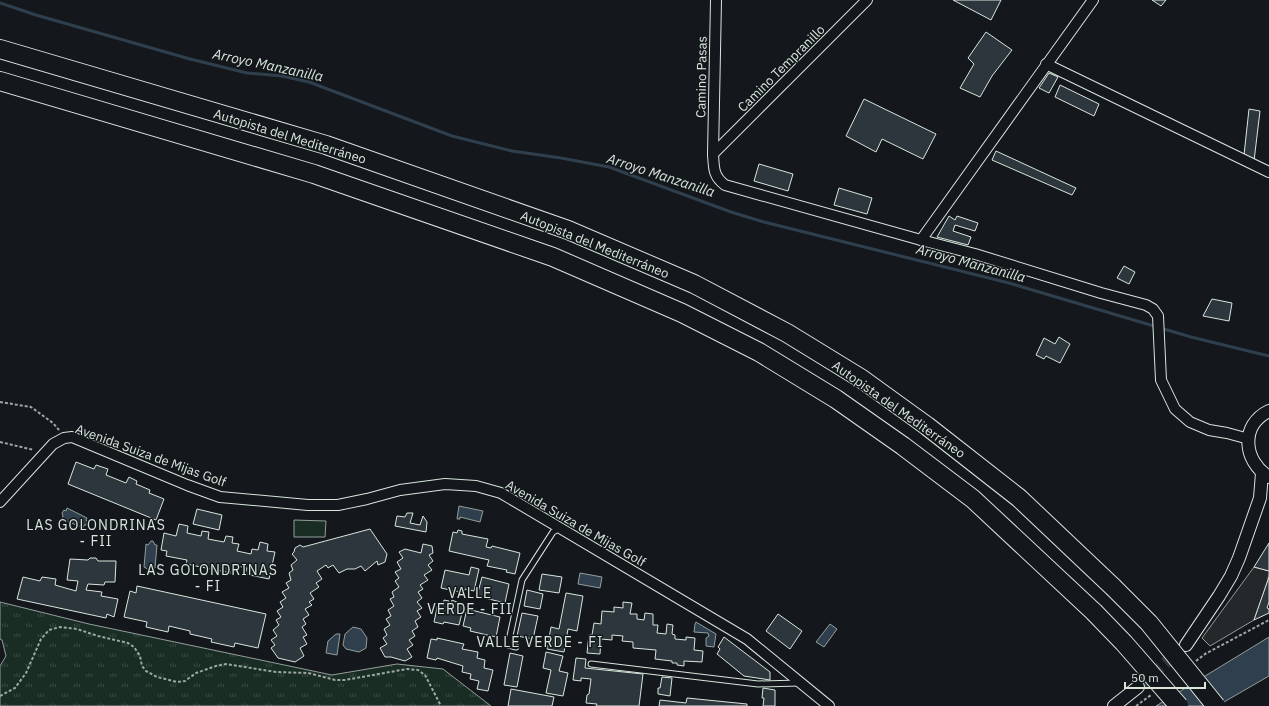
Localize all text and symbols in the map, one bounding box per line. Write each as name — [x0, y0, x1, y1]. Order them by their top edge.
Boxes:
street label: Camino Tempranillo — [734, 21, 829, 116]
street label: Camino Pasas — [692, 36, 711, 118]
water label: Arroyo Manzanilla — [210, 44, 325, 85]
street label: Autopista del Mediterráneo — [211, 105, 368, 168]
water label: Arroyo Manzanilla — [604, 149, 717, 201]
street label: Autopista del Mediterráneo — [518, 207, 672, 282]
water label: Arroyo Manzanilla — [913, 240, 1028, 286]
street label: Autopista del Mediterráneo — [829, 357, 969, 462]
street label: Avenida Suiza de Mijas Golf — [73, 420, 229, 491]
street label: Avenida Suiza de Mijas Golf — [503, 476, 649, 571]
district label: LAS GOLONDRINAS - FII — [26, 516, 166, 550]
district label: LAS GOLONDRINAS - FI — [138, 561, 278, 595]
district label: VALLE VERDE - FII — [427, 584, 513, 618]
district label: VALLE VERDE - FI — [476, 633, 604, 651]
scale bar — [1125, 664, 1205, 690]
text: 50 m — [1131, 670, 1159, 685]

